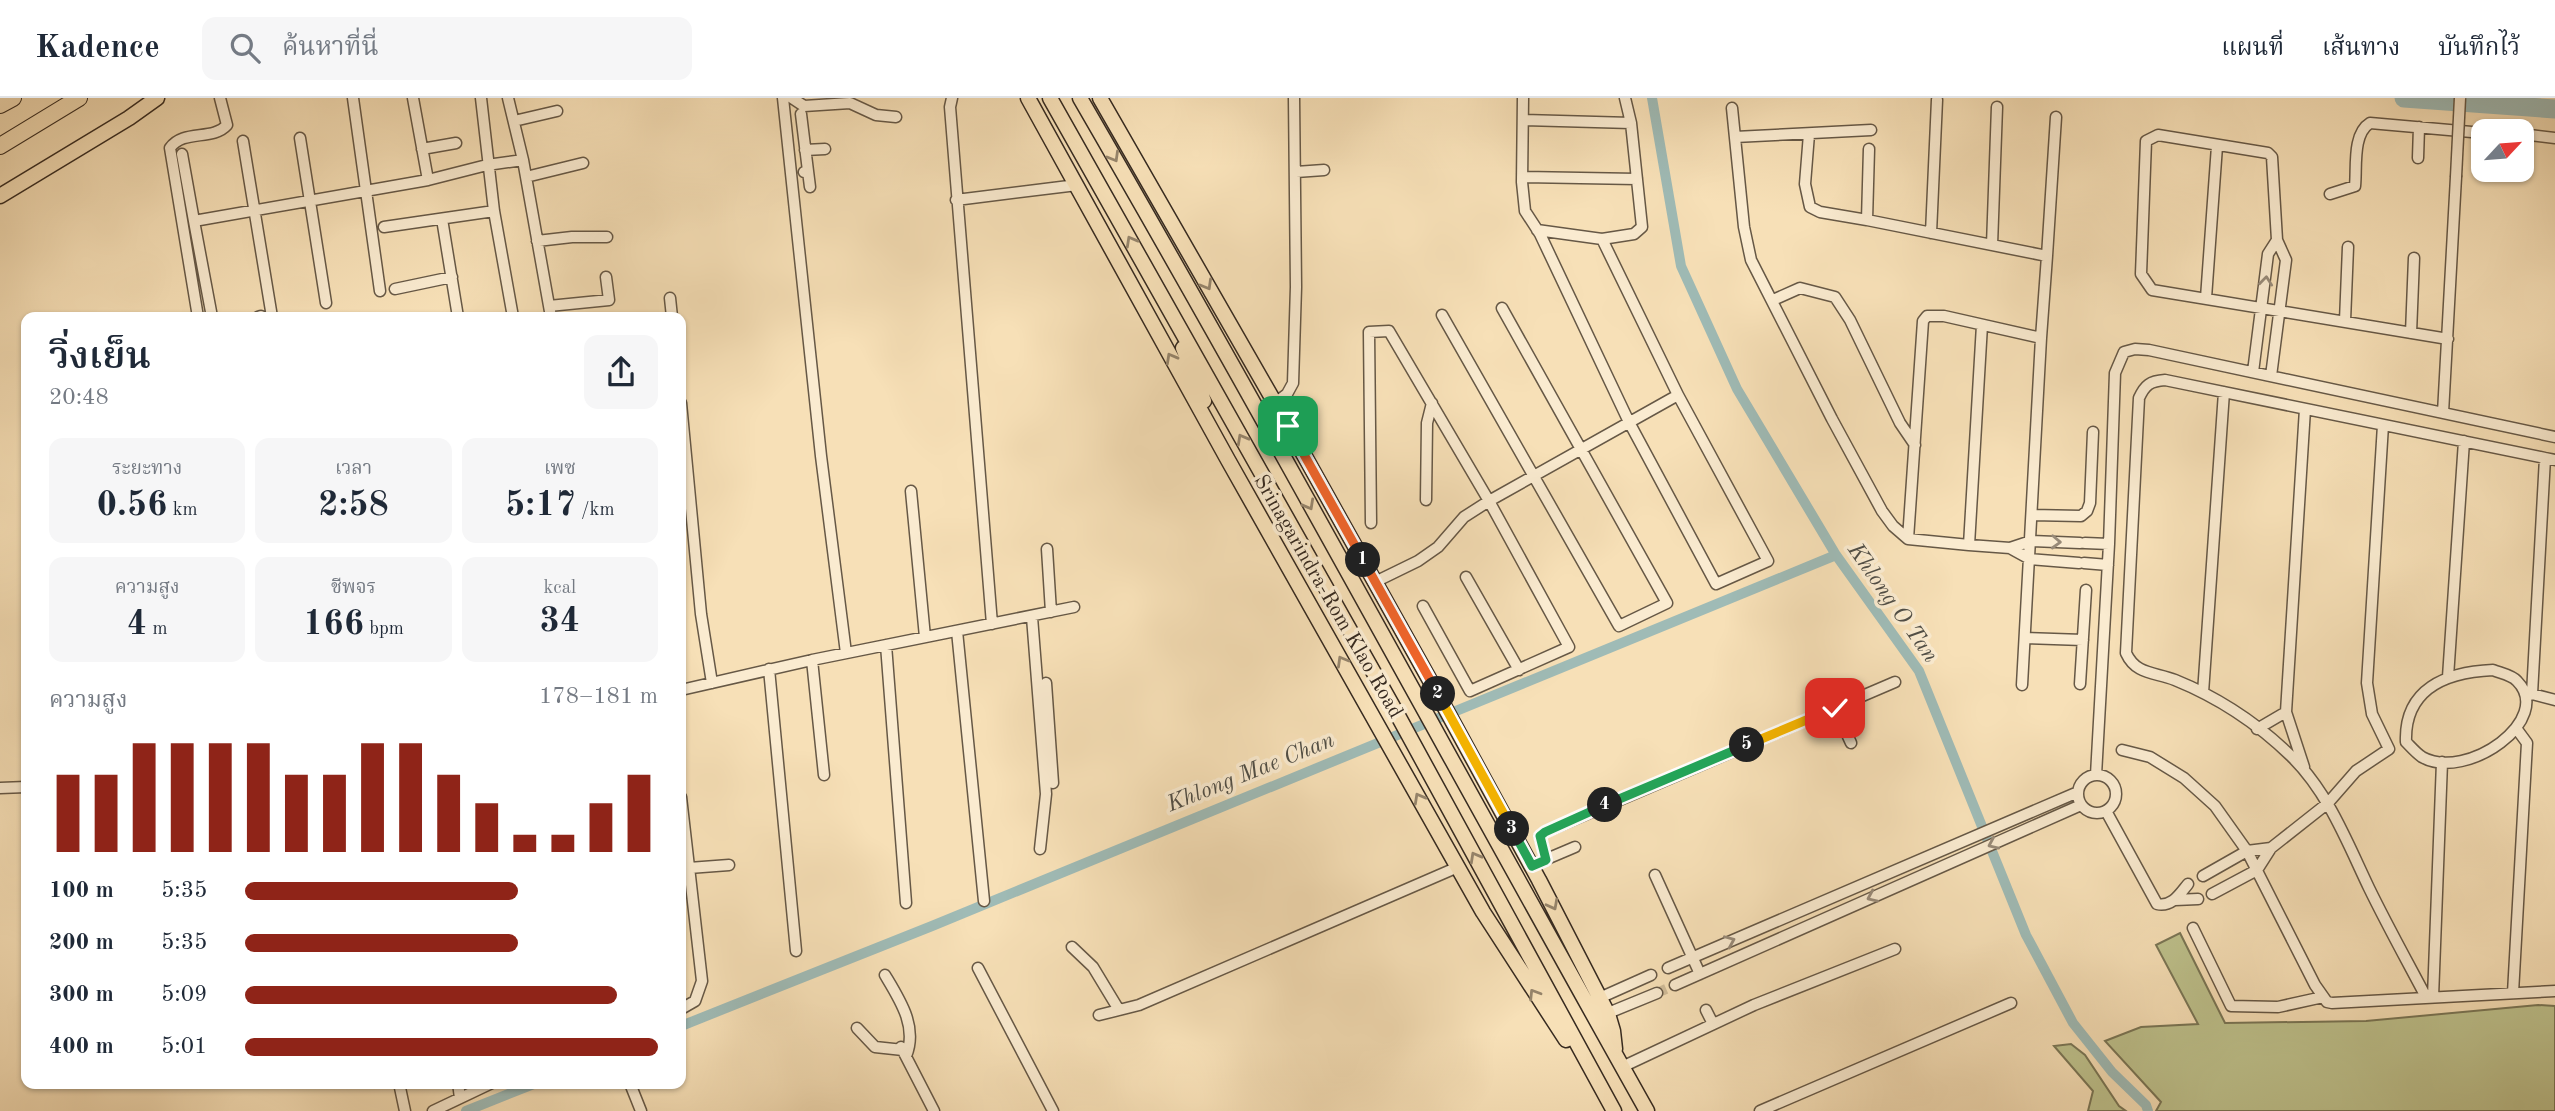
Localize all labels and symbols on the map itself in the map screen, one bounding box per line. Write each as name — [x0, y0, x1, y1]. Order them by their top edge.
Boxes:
north arrow — [2471, 119, 2534, 182]
one-way arrow — [1106, 150, 1119, 162]
one-way arrow — [1126, 235, 1139, 248]
one-way arrow — [2258, 275, 2273, 286]
one-way arrow — [1199, 277, 1212, 290]
one-way arrow — [1166, 352, 1179, 365]
pin — [1258, 396, 1318, 456]
one-way arrow — [1237, 434, 1250, 446]
street label: Srinagarindra-Rom Klao Road — [1249, 472, 1406, 722]
one-way arrow — [1301, 498, 1314, 510]
one-way arrow — [2051, 534, 2061, 550]
water label: Khlong O Tan — [1842, 538, 1942, 667]
pin: 1 — [1346, 542, 1380, 578]
one-way arrow — [1337, 655, 1350, 668]
pin: 2 — [1420, 676, 1456, 712]
pin — [1805, 678, 1865, 738]
water label: Khlong Mae Chan — [1163, 728, 1338, 818]
pin: 5 — [1730, 728, 1764, 762]
pin: 4 — [1588, 788, 1622, 822]
one-way arrow — [1414, 792, 1427, 805]
pin: 3 — [1494, 812, 1530, 846]
one-way arrow — [1988, 835, 2000, 849]
one-way arrow — [1470, 852, 1483, 865]
one-way arrow — [1867, 889, 1879, 903]
one-way arrow — [1544, 898, 1558, 910]
one-way arrow — [1723, 935, 1736, 949]
one-way arrow — [1530, 989, 1543, 1002]

